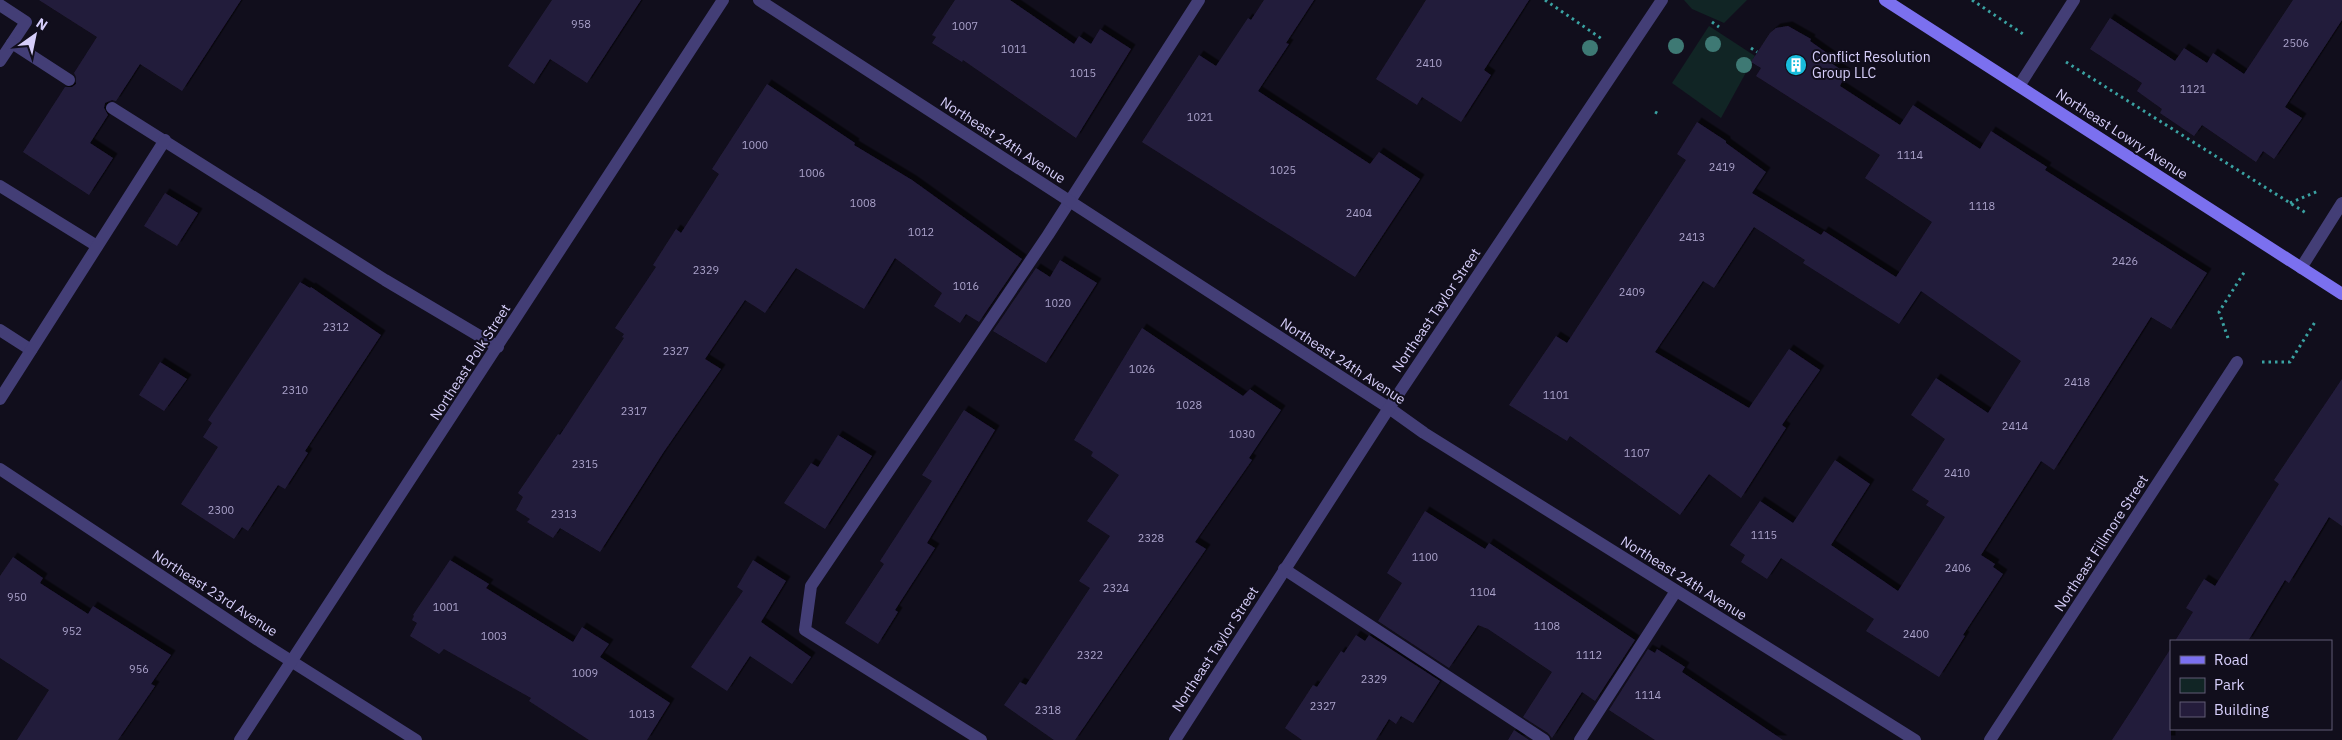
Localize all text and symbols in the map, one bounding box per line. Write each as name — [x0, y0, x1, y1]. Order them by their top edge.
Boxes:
north arrow — [10, 10, 60, 60]
text: N — [33, 14, 51, 34]
house number: 958 — [571, 17, 591, 31]
house number: 1007 — [952, 19, 978, 33]
house number: 2506 — [2283, 36, 2309, 50]
house number: 1011 — [1001, 42, 1028, 56]
place label: Conflict Resolution Group LLC — [1812, 48, 1931, 82]
building icon: Conflict Resolution Group LLC — [1784, 53, 1808, 77]
house number: 2410 — [1416, 56, 1442, 70]
house number: 1015 — [1070, 66, 1096, 80]
house number: 1121 — [2180, 82, 2207, 96]
street label: Northeast Lowry Avenue — [2053, 85, 2192, 184]
street label: Northeast 24th Avenue — [937, 93, 1069, 187]
house number: 1021 — [1187, 110, 1214, 124]
house number: 1000 — [742, 138, 768, 152]
house number: 1114 — [1897, 148, 1924, 162]
house number: 2419 — [1709, 160, 1735, 174]
house number: 1025 — [1270, 163, 1296, 177]
house number: 1006 — [799, 166, 825, 180]
house number: 1008 — [850, 196, 876, 210]
house number: 1118 — [1969, 199, 1995, 213]
house number: 2404 — [1346, 206, 1373, 220]
house number: 1012 — [908, 225, 934, 239]
house number: 2413 — [1679, 230, 1705, 244]
street label: Northeast Taylor Street — [1388, 244, 1484, 375]
house number: 2426 — [2112, 254, 2138, 268]
house number: 2329 — [693, 263, 719, 277]
house number: 1016 — [953, 279, 979, 293]
house number: 2409 — [1619, 285, 1645, 299]
house number: 1020 — [1045, 296, 1071, 310]
street label: Northeast Polk Street — [426, 300, 514, 423]
street label: Northeast 24th Avenue — [1277, 314, 1409, 408]
house number: 2312 — [323, 320, 349, 334]
house number: 2327 — [663, 344, 689, 358]
house number: 1026 — [1129, 362, 1155, 376]
house number: 2418 — [2064, 375, 2090, 389]
house number: 2310 — [282, 383, 308, 397]
house number: 1101 — [1543, 388, 1570, 402]
house number: 1028 — [1176, 398, 1202, 412]
house number: 2317 — [621, 404, 647, 418]
house number: 2414 — [2002, 419, 2029, 433]
house number: 1030 — [1229, 427, 1255, 441]
house number: 1107 — [1624, 446, 1650, 460]
house number: 2315 — [572, 457, 598, 471]
house number: 2410 — [1944, 466, 1970, 480]
street label: Northeast Fillmore Street — [2050, 471, 2152, 615]
house number: 2300 — [208, 503, 234, 517]
house number: 2313 — [551, 507, 577, 521]
house number: 1115 — [1751, 528, 1777, 542]
house number: 2328 — [1138, 531, 1164, 545]
street label: Northeast 24th Avenue — [1617, 532, 1751, 624]
street label: Northeast 23rd Avenue — [149, 546, 281, 640]
house number: 1100 — [1412, 550, 1438, 564]
house number: 2406 — [1945, 561, 1971, 575]
house number: 2324 — [1103, 581, 1130, 595]
street label: Northeast Taylor Street — [1168, 583, 1262, 715]
house number: 1104 — [1470, 585, 1497, 599]
house number: 950 — [7, 590, 27, 604]
house number: 1001 — [433, 600, 460, 614]
house number: 1108 — [1534, 619, 1560, 633]
house number: 952 — [62, 624, 82, 638]
house number: 2400 — [1903, 627, 1929, 641]
house number: 1003 — [481, 629, 507, 643]
legend — [2170, 640, 2332, 730]
house number: 2322 — [1077, 648, 1103, 662]
house number: 1112 — [1576, 648, 1602, 662]
text: Road — [2214, 650, 2249, 669]
house number: 956 — [129, 662, 149, 676]
house number: 1009 — [572, 666, 598, 680]
house number: 2329 — [1361, 672, 1387, 686]
text: Park — [2214, 675, 2244, 694]
house number: 1114 — [1635, 688, 1662, 702]
house number: 2327 — [1310, 699, 1336, 713]
text: Building — [2214, 700, 2269, 719]
house number: 2318 — [1035, 703, 1061, 717]
house number: 1013 — [629, 707, 655, 721]

